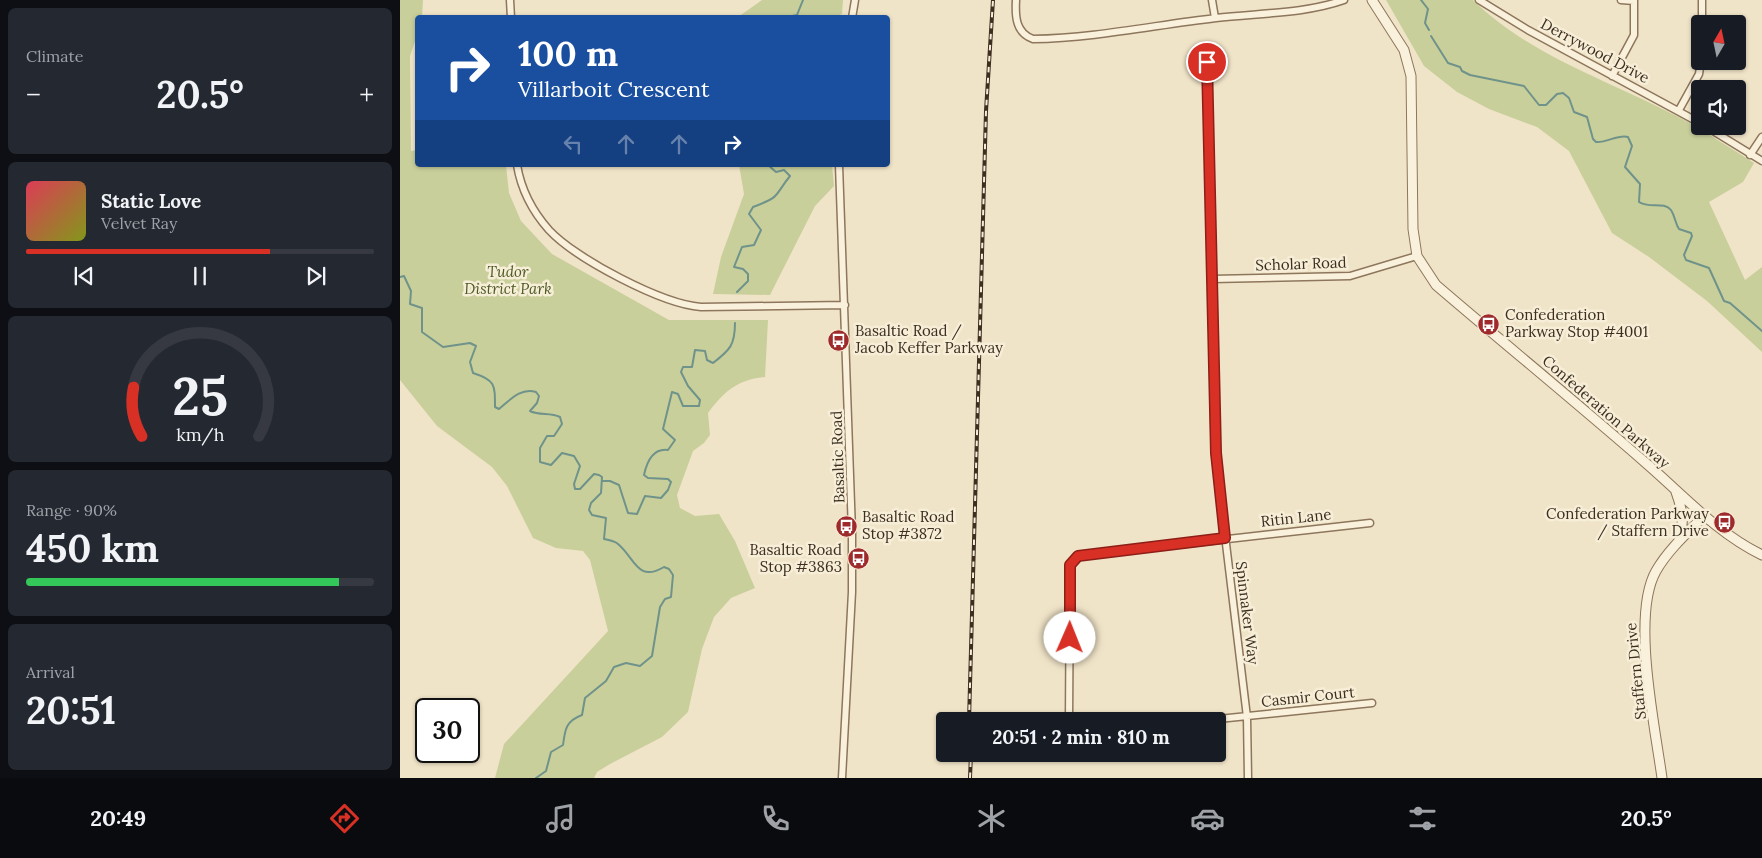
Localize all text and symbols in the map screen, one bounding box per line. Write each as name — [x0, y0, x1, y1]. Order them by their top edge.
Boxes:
street label: Derrywood Drive — [1538, 14, 1653, 87]
north arrow — [1691, 15, 1746, 70]
map controls — [1691, 15, 1746, 135]
text: 100 m — [518, 31, 618, 76]
icon: right — [435, 35, 500, 100]
pin — [1186, 41, 1228, 83]
text: Climate — [26, 46, 83, 66]
icon: arrive — [1193, 48, 1221, 76]
text: 20.5° — [156, 70, 244, 118]
text: Villarboit Crescent — [518, 75, 710, 103]
text: − — [26, 77, 41, 113]
text: + — [359, 77, 374, 113]
button: sound — [1691, 80, 1746, 135]
icon: left — [559, 130, 587, 158]
icon: ahead — [612, 130, 640, 158]
icon: ahead — [665, 130, 693, 158]
icon: right — [718, 130, 746, 158]
text: Static Love — [101, 189, 201, 213]
text: Velvet Ray — [101, 213, 177, 233]
street label: Scholar Road — [1255, 252, 1347, 275]
icon: previous — [70, 262, 98, 290]
icon: pause — [186, 262, 214, 290]
icon: next — [302, 262, 330, 290]
park label: Tudor District Park — [464, 262, 552, 298]
place label: Confederation Parkway Stop #4001 — [1505, 305, 1648, 341]
bus stop icon: Confederation Parkway Stop #4001 — [1477, 312, 1501, 336]
place label: Basaltic Road / Jacob Keffer Parkway — [854, 321, 1003, 357]
bus stop icon: Basaltic Road / Jacob Keffer Parkway — [827, 328, 851, 352]
street label: Confederation Parkway — [1539, 351, 1674, 472]
text: 25 — [172, 363, 228, 429]
street label: Basaltic Road — [826, 410, 849, 504]
text: km/h — [176, 423, 224, 446]
text: Range · 90% — [26, 500, 117, 520]
street label: Ritin Lane — [1260, 504, 1332, 531]
place label: Confederation Parkway / Staffern Drive — [1546, 504, 1709, 541]
place label: Basaltic Road Stop #3872 — [862, 507, 955, 543]
bus stop icon: Confederation Parkway / Staffern Drive — [1713, 511, 1737, 535]
bus stop icon: Basaltic Road Stop #3872 — [834, 514, 858, 538]
text: 450 km — [26, 524, 159, 572]
place label: Basaltic Road Stop #3863 — [749, 540, 842, 576]
bus stop icon: Basaltic Road Stop #3863 — [846, 547, 870, 571]
street label: Spinnaker Way — [1232, 560, 1263, 666]
position arrow — [1043, 611, 1095, 663]
street label: Staffern Drive — [1621, 622, 1650, 720]
text: Arrival — [26, 662, 75, 682]
street label: Casmir Court — [1260, 682, 1356, 711]
text: 20:51 — [26, 686, 116, 734]
speed limit sign: 30 — [415, 698, 480, 763]
text: 20:51 · 2 min · 810 m — [992, 725, 1170, 749]
icon: directions — [327, 801, 362, 836]
icon: music — [543, 801, 578, 836]
icon: phone — [758, 801, 793, 836]
icon: climate — [974, 801, 1009, 836]
icon: car — [1190, 801, 1225, 836]
icon: filters — [1405, 801, 1440, 836]
text: 20:49 — [90, 804, 146, 832]
text: 20.5° — [1621, 804, 1672, 832]

